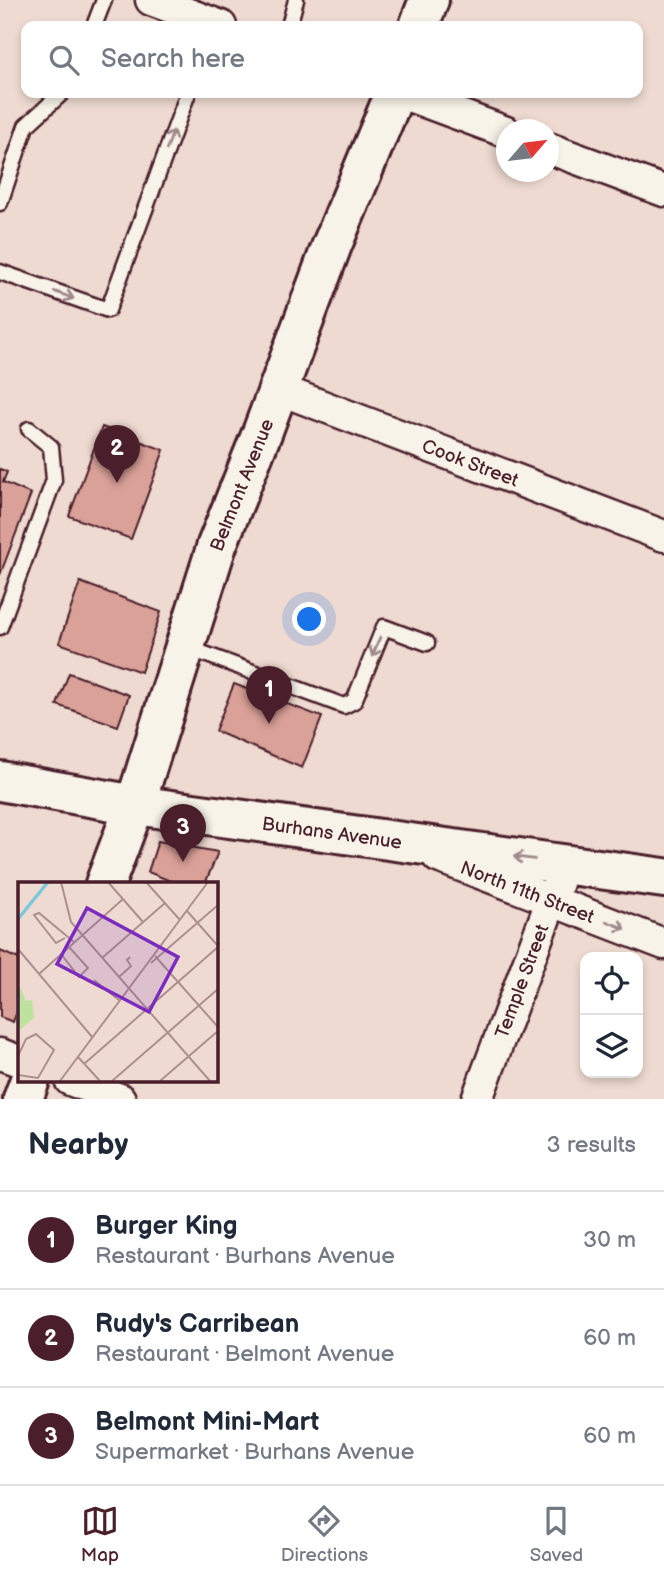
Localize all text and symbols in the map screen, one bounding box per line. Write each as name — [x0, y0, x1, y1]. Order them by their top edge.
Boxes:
search box — [21, 21, 643, 98]
icon: search — [45, 41, 83, 79]
text: Search here — [101, 44, 245, 75]
north arrow — [496, 119, 559, 182]
one-way arrow — [165, 129, 177, 151]
one-way arrow — [53, 290, 75, 302]
street label: Belmont Avenue — [206, 416, 279, 555]
pin: 2 — [94, 425, 140, 483]
street label: Cook Street — [418, 435, 522, 493]
your location — [292, 602, 326, 636]
one-way arrow — [368, 636, 381, 658]
pin: 1 — [246, 666, 292, 724]
pin: 3 — [160, 804, 206, 862]
street label: Burhans Avenue — [260, 813, 403, 855]
one-way arrow — [513, 851, 536, 864]
street label: North 11th Street — [457, 857, 597, 929]
inset map — [18, 882, 217, 1082]
one-way arrow — [604, 920, 626, 933]
street label: Temple Street — [491, 921, 555, 1042]
map controls — [580, 952, 643, 1078]
button: locate — [580, 952, 643, 1015]
button: layers — [580, 1015, 643, 1078]
text: Nearby — [28, 1127, 128, 1163]
text: 3 results — [547, 1131, 636, 1159]
text: Burger King — [95, 1211, 238, 1242]
text: 1 — [46, 1226, 56, 1254]
text: 30 m — [583, 1226, 636, 1254]
text: Restaurant · Burhans Avenue — [95, 1242, 395, 1270]
text: Rudy's Carribean — [95, 1309, 299, 1340]
text: 2 — [44, 1324, 58, 1352]
text: 60 m — [583, 1324, 636, 1352]
text: Restaurant · Belmont Avenue — [95, 1340, 395, 1368]
text: Belmont Mini-Mart — [95, 1407, 319, 1438]
text: 3 — [44, 1422, 58, 1450]
text: 60 m — [583, 1422, 636, 1450]
text: Supermarket · Burhans Avenue — [95, 1438, 414, 1466]
tab: Map — [81, 1502, 119, 1567]
tab: Directions — [281, 1502, 368, 1567]
tab: Saved — [530, 1502, 583, 1567]

